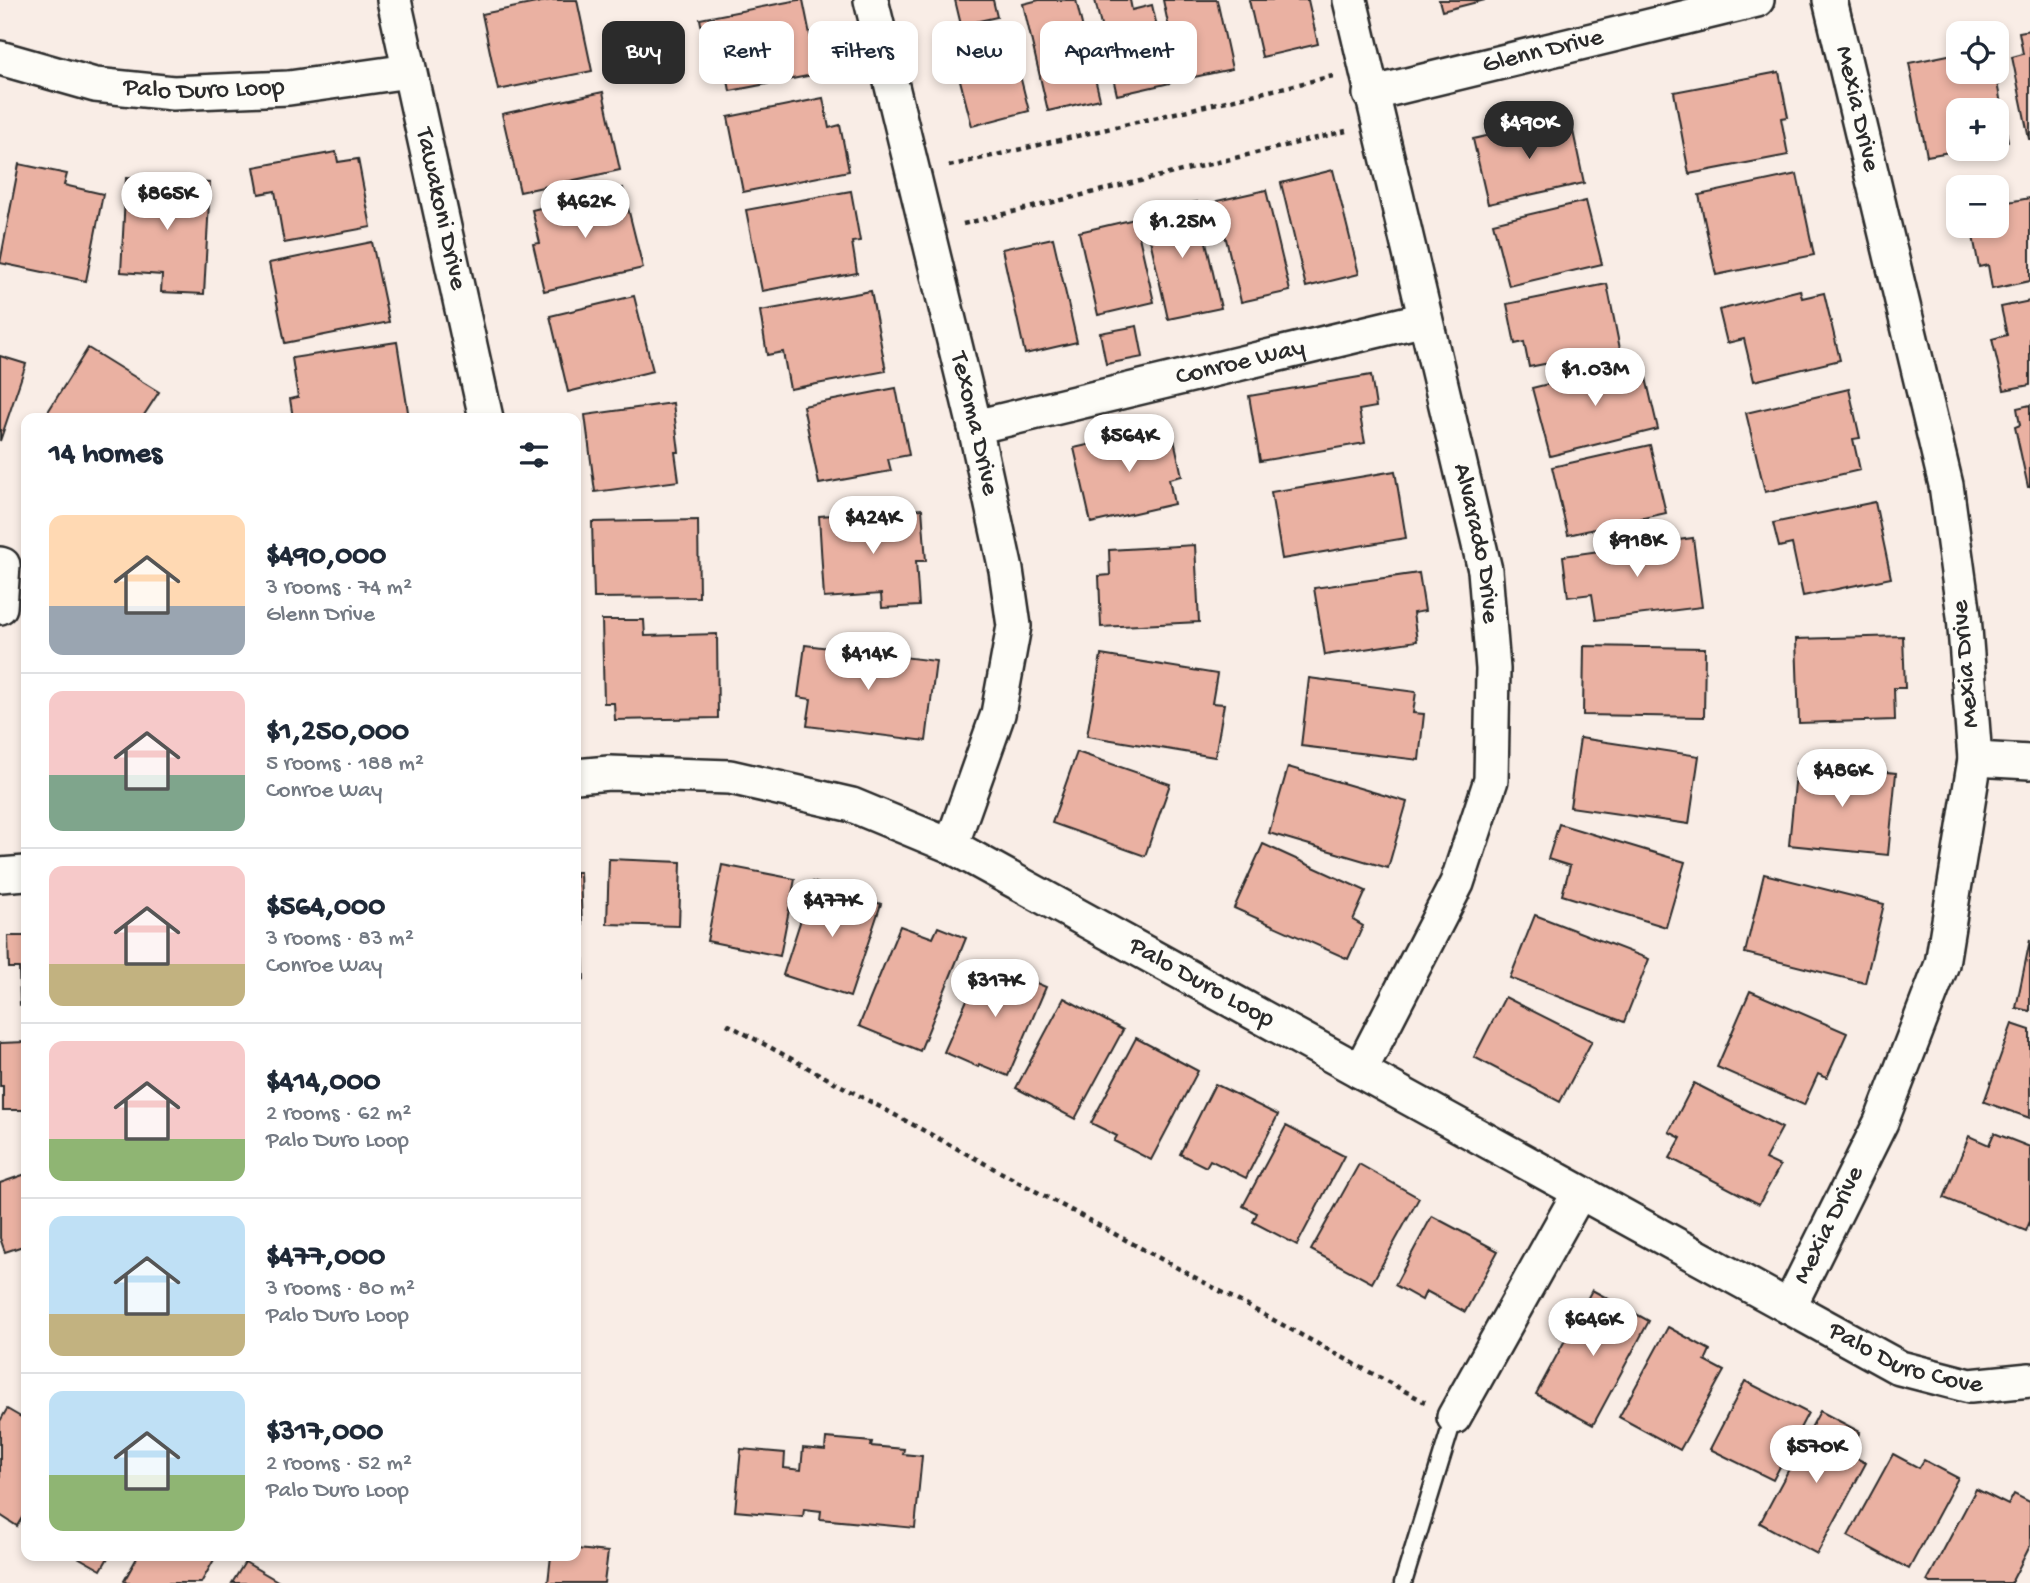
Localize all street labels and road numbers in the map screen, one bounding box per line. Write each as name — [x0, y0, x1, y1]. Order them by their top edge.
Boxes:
street label: Glenn Drive — [1479, 22, 1607, 82]
street label: Mexia Drive — [1826, 43, 1886, 175]
street label: Palo Duro Loop — [121, 72, 285, 109]
street label: Tawakoni Drive — [407, 123, 473, 293]
street label: Conroe Way — [1173, 333, 1308, 394]
street label: Texoma Drive — [941, 347, 1005, 499]
street label: Alvarado Drive — [1445, 460, 1505, 625]
street label: Mexia Drive — [1946, 598, 1988, 729]
street label: Palo Duro Loop — [1122, 931, 1280, 1036]
street label: Mexia Drive — [1787, 1161, 1872, 1290]
street label: Palo Duro Cove — [1822, 1315, 1985, 1402]

